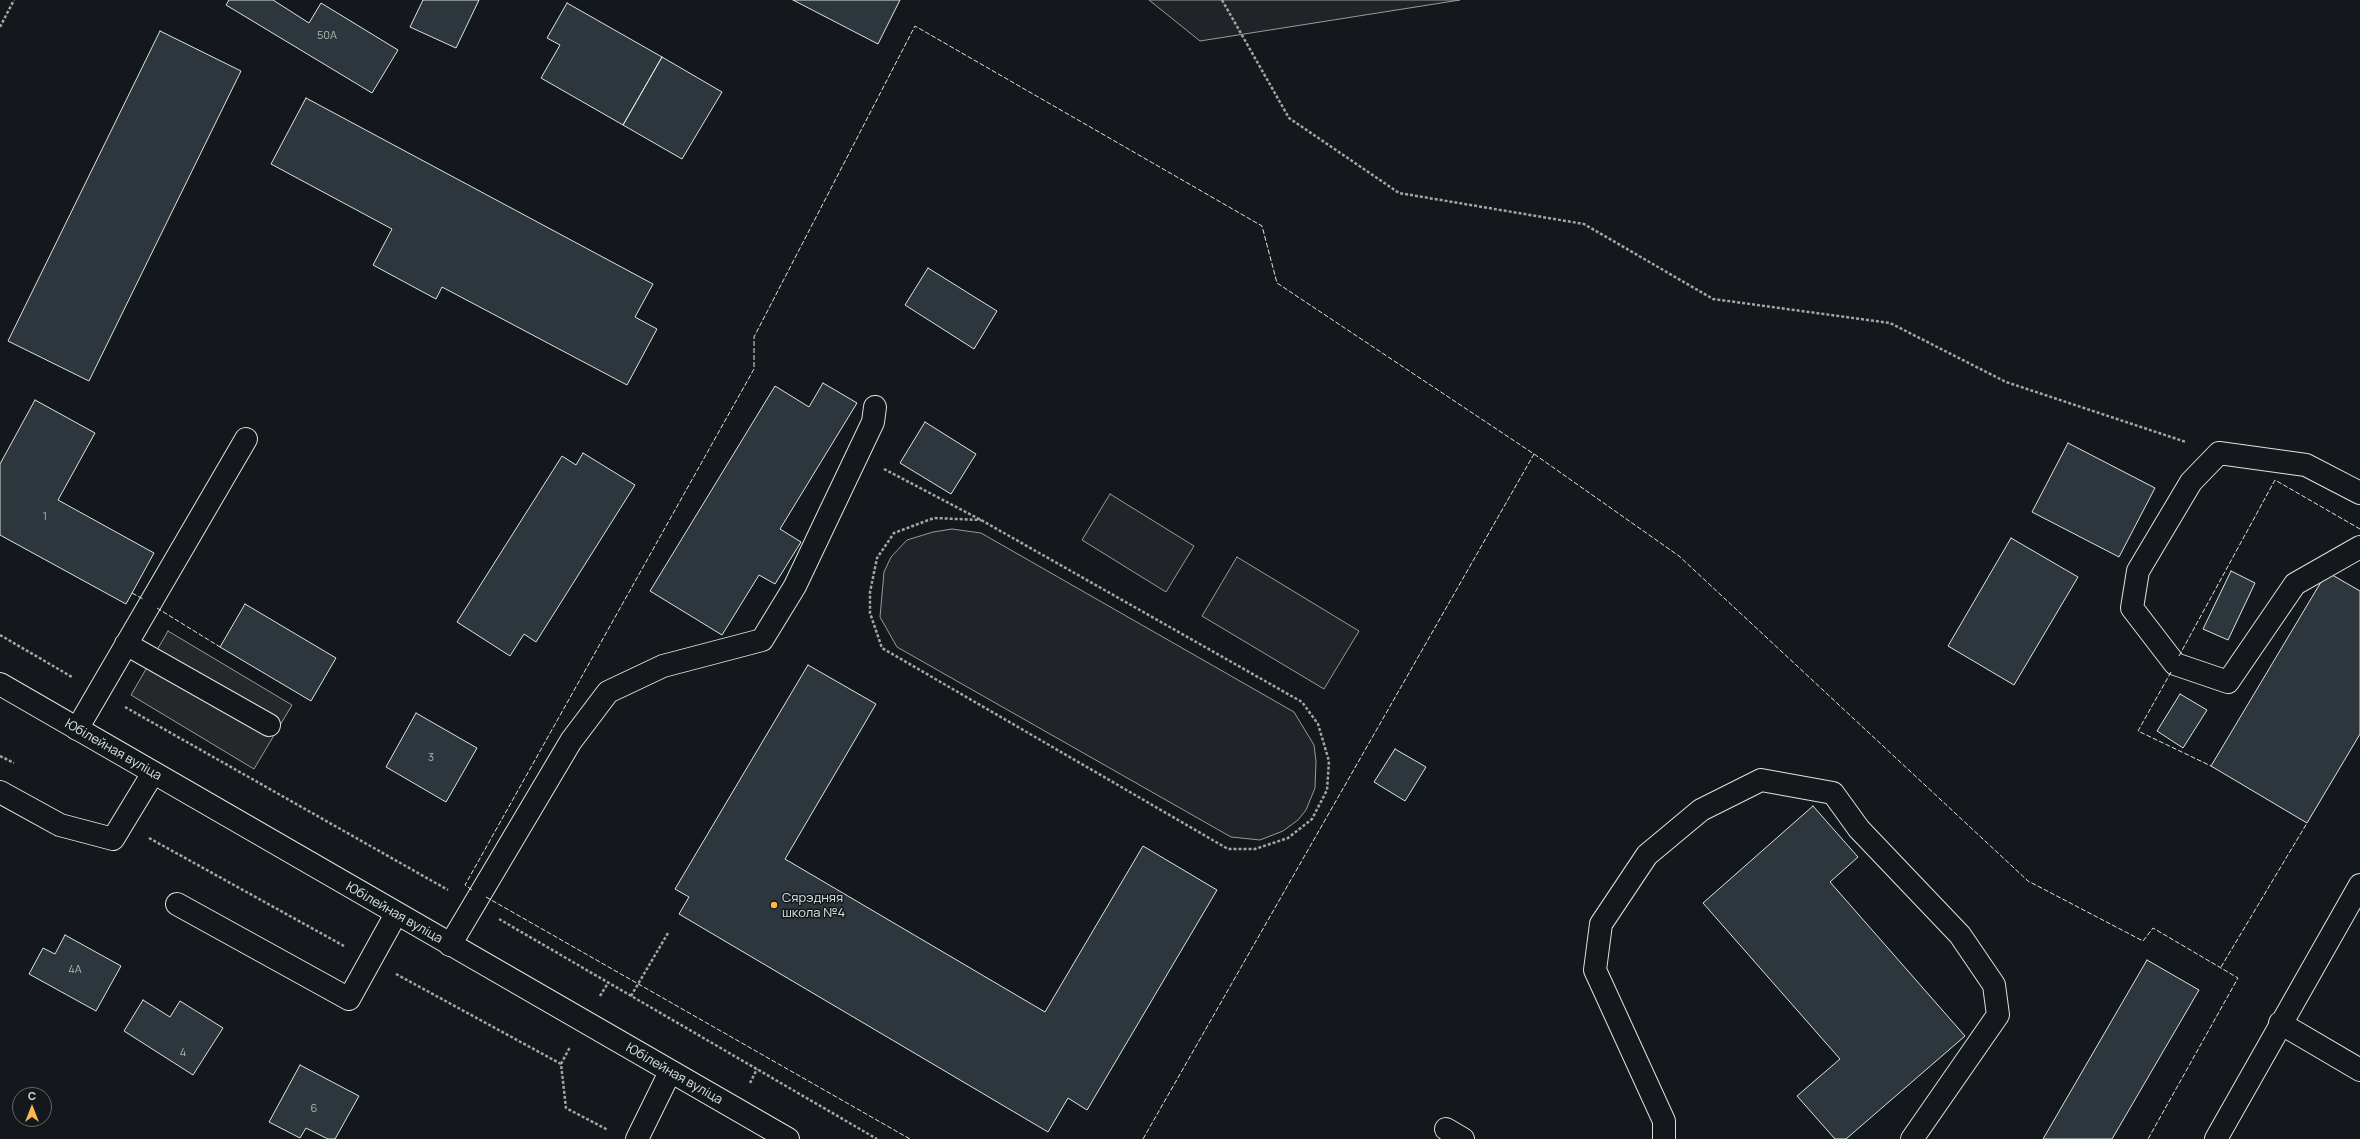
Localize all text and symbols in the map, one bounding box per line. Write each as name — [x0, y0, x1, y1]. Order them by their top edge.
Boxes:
house number: 50А — [317, 29, 337, 43]
house number: 1 — [43, 510, 47, 524]
street label: Юбілейная вуліца — [62, 716, 164, 784]
house number: 3 — [428, 751, 434, 765]
street label: Юбілейная вуліца — [343, 879, 445, 947]
place label: Сярэдняя школа №4 — [782, 890, 845, 921]
marker: Сярэдняя школа №4 — [769, 900, 779, 910]
house number: 4А — [68, 963, 82, 977]
street label: Юбілейная вуліца — [623, 1040, 725, 1108]
house number: 4 — [180, 1046, 186, 1060]
north arrow — [12, 1087, 52, 1127]
text: С — [28, 1088, 36, 1103]
house number: 6 — [311, 1102, 317, 1116]

